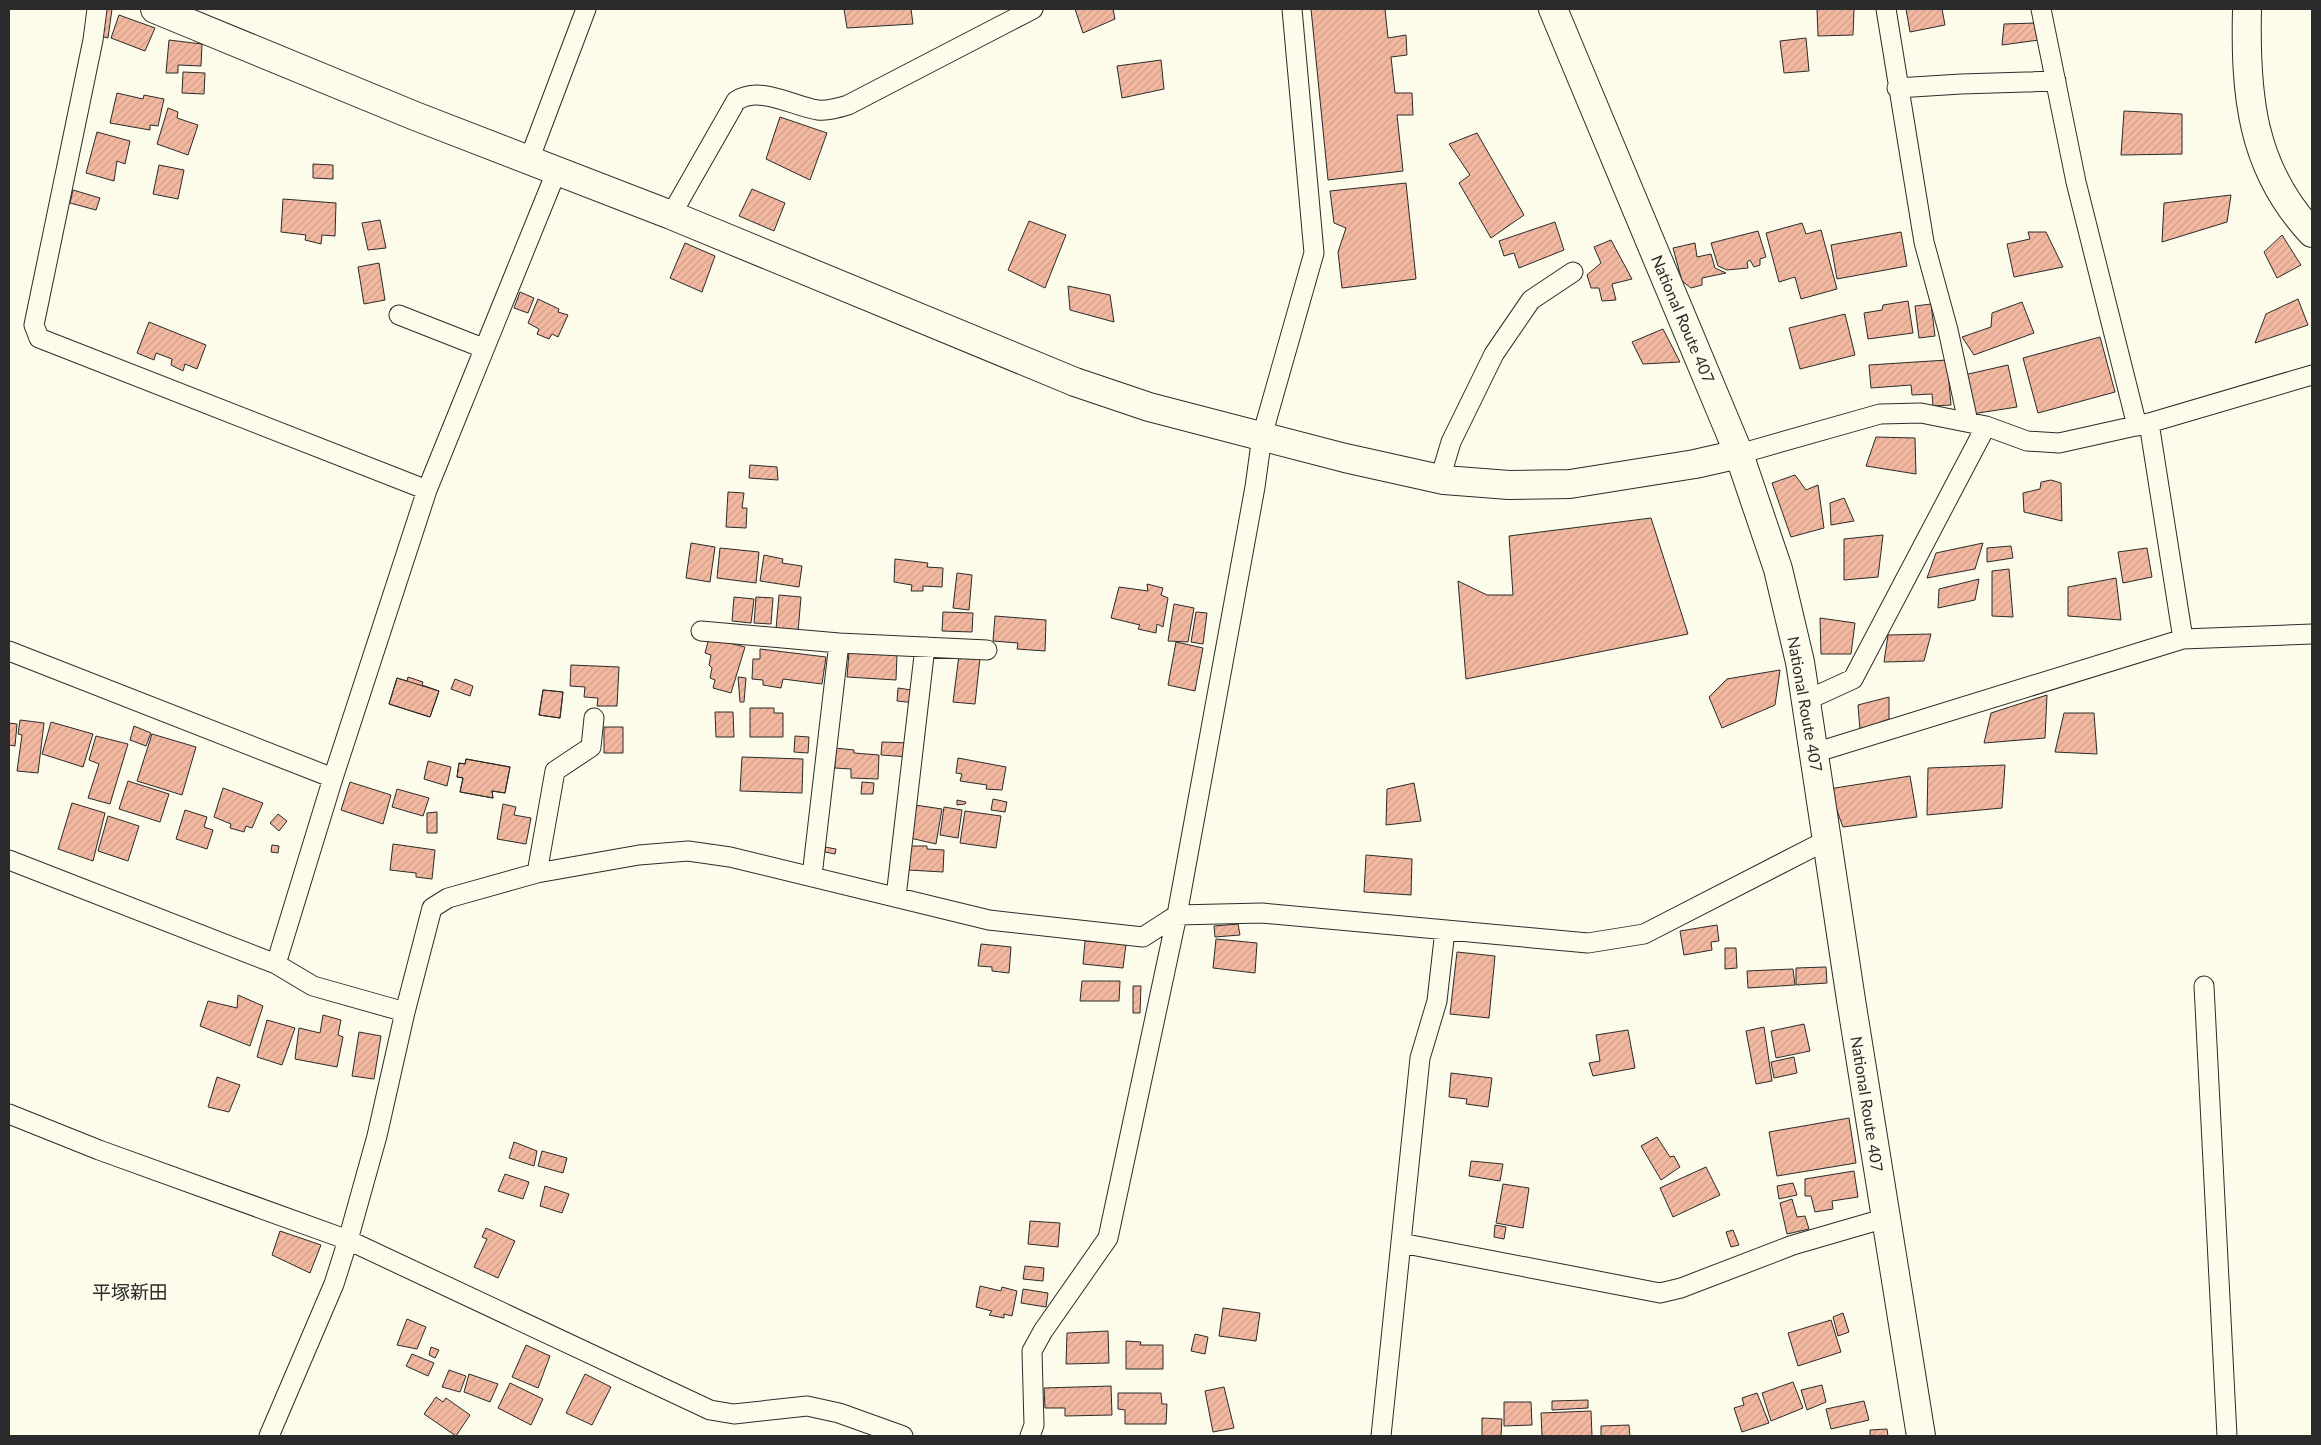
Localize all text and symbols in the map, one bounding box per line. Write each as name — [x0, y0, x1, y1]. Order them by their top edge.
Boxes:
street label: National Route 407 — [1648, 252, 1719, 386]
street label: National Route 407 — [1784, 635, 1827, 773]
street label: National Route 407 — [1847, 1035, 1888, 1173]
district label: 平塚新田 — [92, 1280, 168, 1303]

